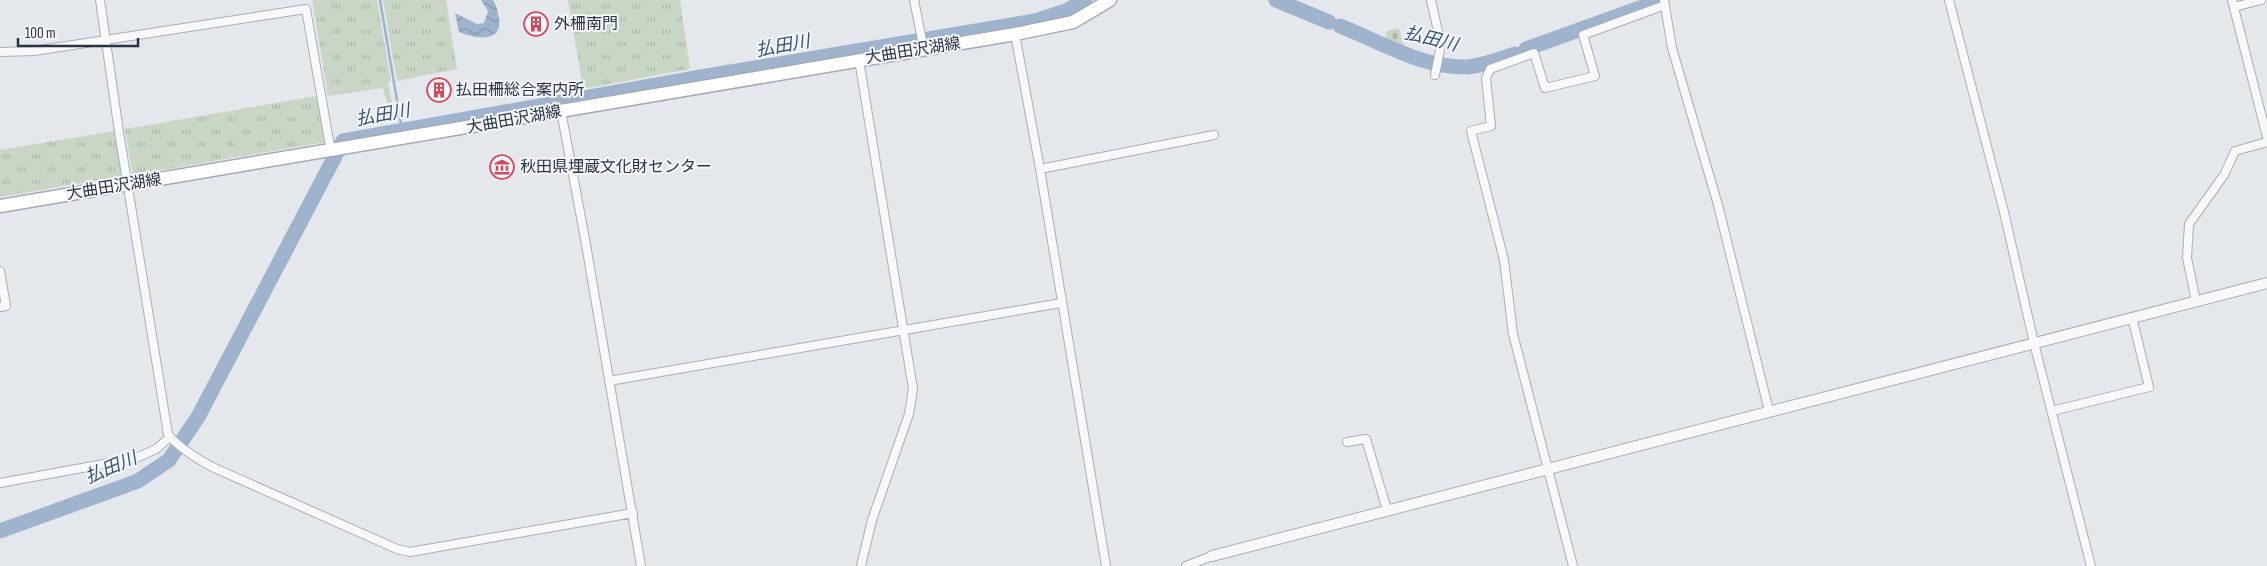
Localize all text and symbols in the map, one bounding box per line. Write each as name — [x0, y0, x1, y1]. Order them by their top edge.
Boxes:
building icon: 外柵南門 — [523, 11, 549, 37]
scale bar — [18, 15, 138, 47]
place label: 外柵南門 — [554, 15, 618, 34]
water label: 払田川 — [1402, 22, 1462, 56]
text: 100 m — [25, 24, 56, 43]
water label: 払田川 — [755, 31, 813, 61]
street label: 大曲田沢湖線 — [864, 34, 962, 68]
building icon: 払田柵総合案内所 — [426, 77, 452, 103]
place label: 払田柵総合案内所 — [456, 81, 584, 100]
water label: 払田川 — [355, 100, 413, 130]
street label: 大曲田沢湖線 — [465, 102, 563, 138]
museum icon: 秋田県埋蔵文化財センター — [489, 154, 515, 180]
place label: 秋田県埋蔵文化財センター — [520, 158, 712, 177]
street label: 大曲田沢湖線 — [65, 170, 163, 204]
water label: 払田川 — [82, 447, 142, 488]

